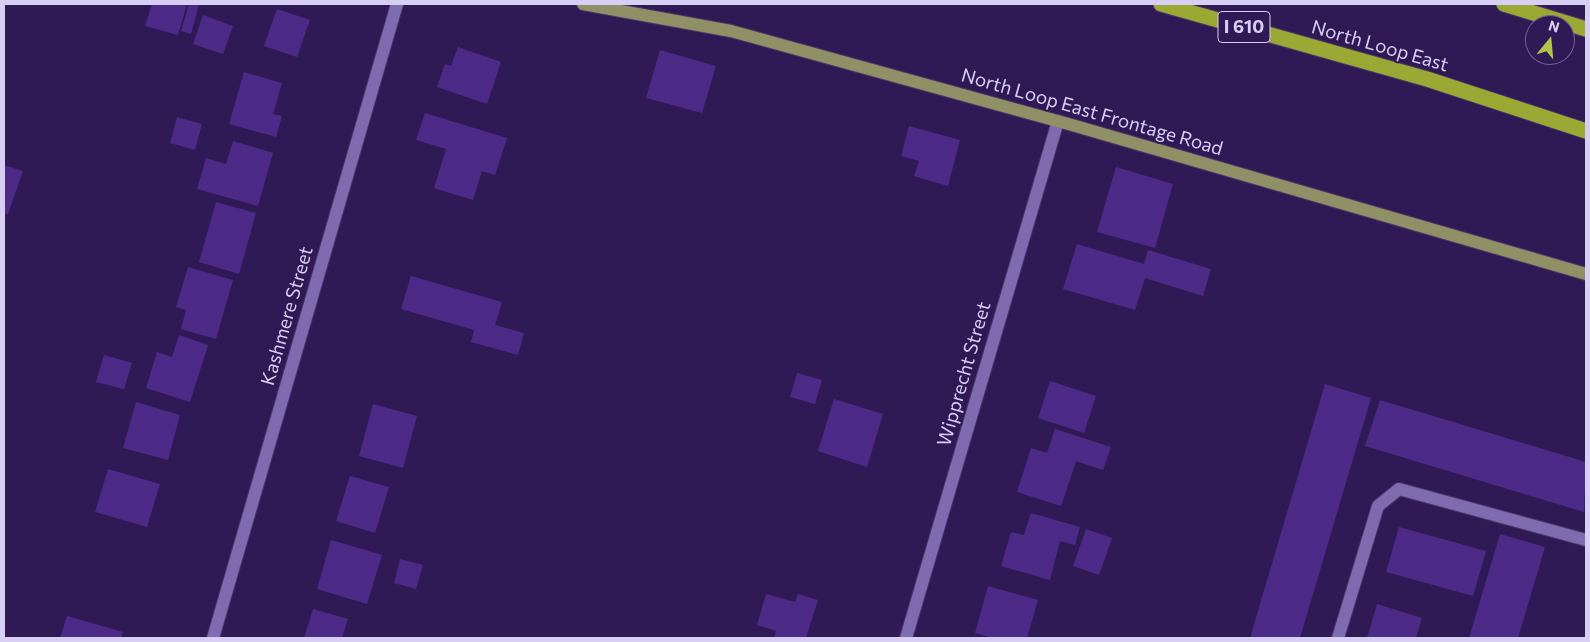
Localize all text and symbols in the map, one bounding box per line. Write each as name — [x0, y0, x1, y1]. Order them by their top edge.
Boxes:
road number: I 610 — [1218, 12, 1270, 42]
north arrow — [1525, 15, 1575, 65]
street label: North Loop East — [1309, 16, 1451, 76]
text: N — [1547, 16, 1562, 36]
street label: North Loop East Frontage Road — [958, 64, 1226, 160]
street label: Kashmere Street — [256, 244, 318, 388]
street label: Wipprecht Street — [932, 299, 996, 449]

